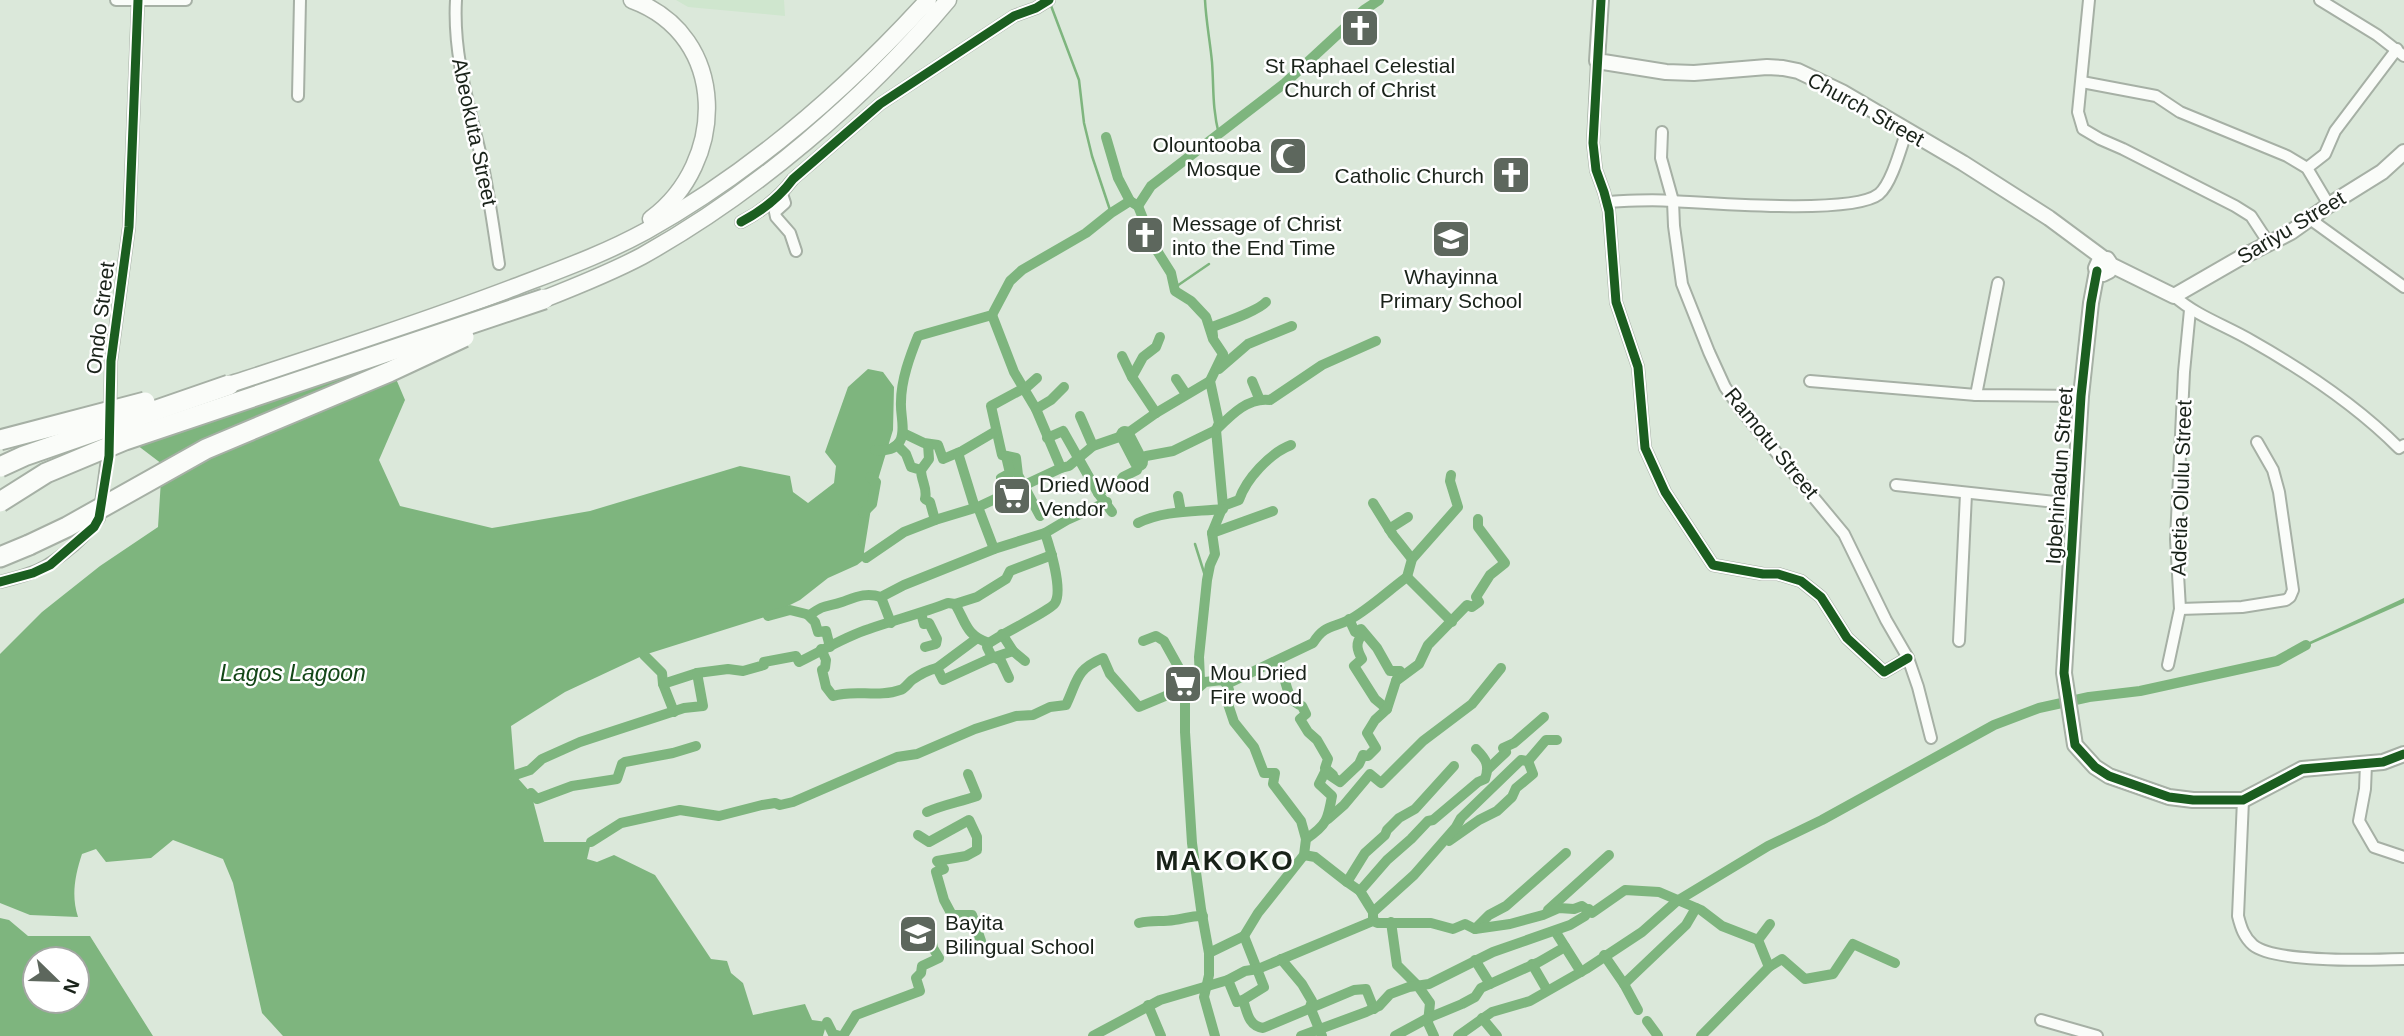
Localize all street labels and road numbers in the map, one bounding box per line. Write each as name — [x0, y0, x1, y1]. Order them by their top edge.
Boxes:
street label: Abeokuta Street — [448, 56, 502, 208]
street label: Church Street — [1804, 68, 1928, 151]
street label: Sariyu Street — [2233, 186, 2349, 268]
street label: Ondo Street — [82, 260, 118, 376]
street label: Ramotu Street — [1720, 383, 1824, 503]
street label: Igbehinadun Street — [2041, 387, 2077, 565]
street label: Adetia Olulu Street — [2166, 399, 2196, 576]

